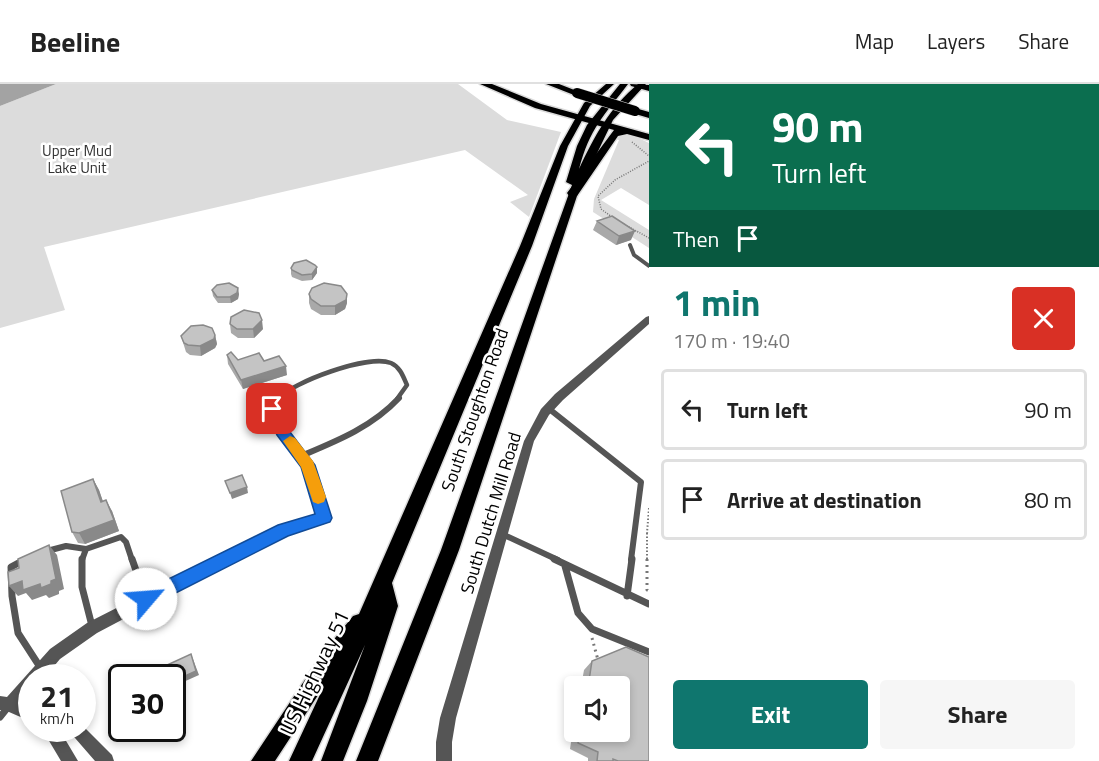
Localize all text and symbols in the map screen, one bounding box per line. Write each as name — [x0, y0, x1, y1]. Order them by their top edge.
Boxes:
text: Beeline — [30, 20, 120, 63]
text: Map — [855, 25, 894, 57]
text: Layers — [927, 25, 985, 57]
text: Share — [1018, 25, 1069, 57]
text: 90 m — [772, 94, 864, 158]
icon: left — [673, 108, 751, 186]
park label: Upper Mud Lake Unit — [42, 139, 112, 179]
text: Turn left — [772, 152, 866, 193]
text: Then — [673, 222, 719, 256]
icon: arrive — [731, 222, 764, 255]
text: 1 min — [673, 275, 760, 330]
button: close — [1012, 287, 1075, 350]
street label: South Stoughton Road — [434, 325, 515, 495]
text: 170 m · 19:40 — [673, 325, 790, 356]
pin — [246, 383, 297, 434]
icon: arrive — [255, 392, 288, 425]
icon: left — [676, 393, 709, 426]
text: Turn left — [727, 393, 808, 427]
text: 90 m — [1024, 393, 1072, 427]
street label: South Dutch Mill Road — [453, 429, 528, 597]
icon: arrive — [676, 483, 709, 516]
text: Arrive at destination — [727, 483, 922, 517]
text: 80 m — [1024, 483, 1072, 517]
position arrow — [114, 567, 178, 631]
street label: US Highway 51 — [271, 605, 357, 740]
speed limit sign: 30 — [108, 664, 186, 742]
text: 21 — [40, 673, 74, 719]
map controls — [564, 676, 630, 742]
button: sound — [564, 676, 630, 742]
button: Exit — [673, 680, 868, 749]
button: Share — [880, 680, 1075, 749]
text: km/h — [40, 707, 74, 730]

